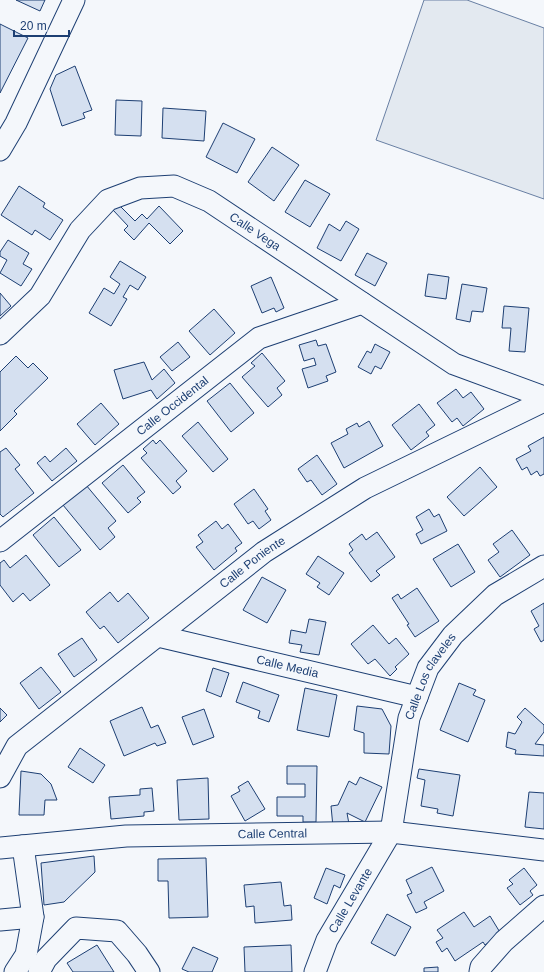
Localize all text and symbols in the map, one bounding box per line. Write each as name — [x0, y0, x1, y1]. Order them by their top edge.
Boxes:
scale bar — [14, 12, 69, 38]
text: 20 m — [20, 19, 47, 33]
street label: Calle Vega — [227, 210, 283, 254]
street label: Calle Occidental — [134, 373, 211, 438]
street label: Calle Poniente — [217, 533, 288, 591]
street label: Calle Los claveles — [402, 630, 459, 722]
street label: Calle Media — [255, 652, 320, 681]
street label: Calle Central — [238, 826, 307, 841]
street label: Calle Levante — [326, 865, 375, 936]

